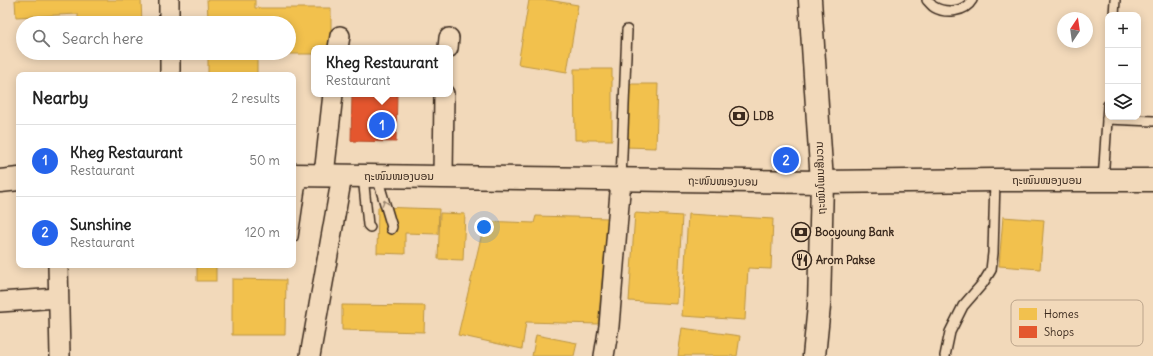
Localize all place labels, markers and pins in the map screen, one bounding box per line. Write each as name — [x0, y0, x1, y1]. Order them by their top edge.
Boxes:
bank icon: LDB — [728, 105, 750, 127]
place label: LDB — [753, 109, 774, 123]
pin: 1 — [369, 110, 395, 140]
pin: 2 — [773, 145, 799, 175]
bank icon: Booyoung Bank — [790, 221, 812, 243]
place label: Booyoung Bank — [815, 225, 894, 240]
restaurant icon: Arom Pakse — [791, 249, 813, 271]
place label: Arom Pakse — [816, 253, 875, 267]

